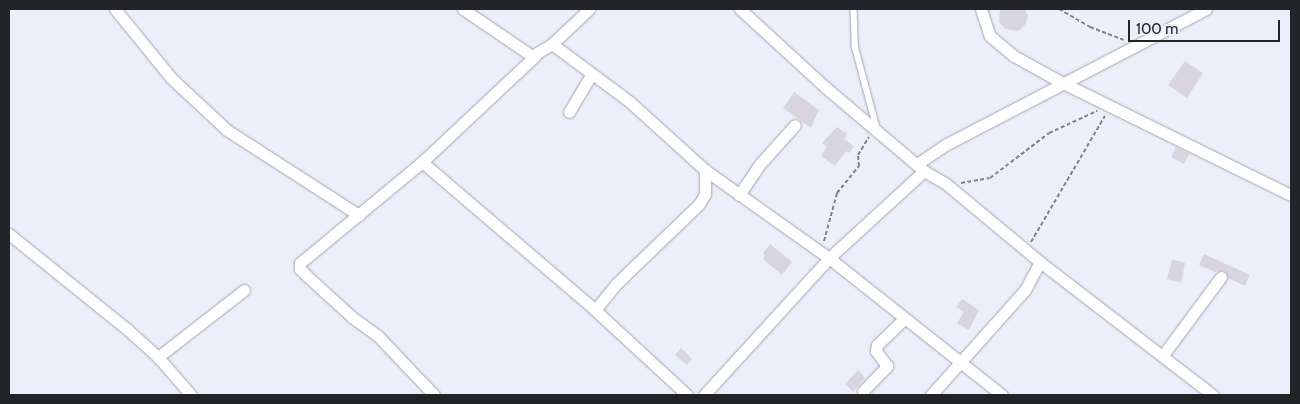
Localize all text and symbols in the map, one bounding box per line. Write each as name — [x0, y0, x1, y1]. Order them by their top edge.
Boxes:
scale bar — [1130, 10, 1282, 42]
text: 100 m — [1136, 20, 1178, 38]

